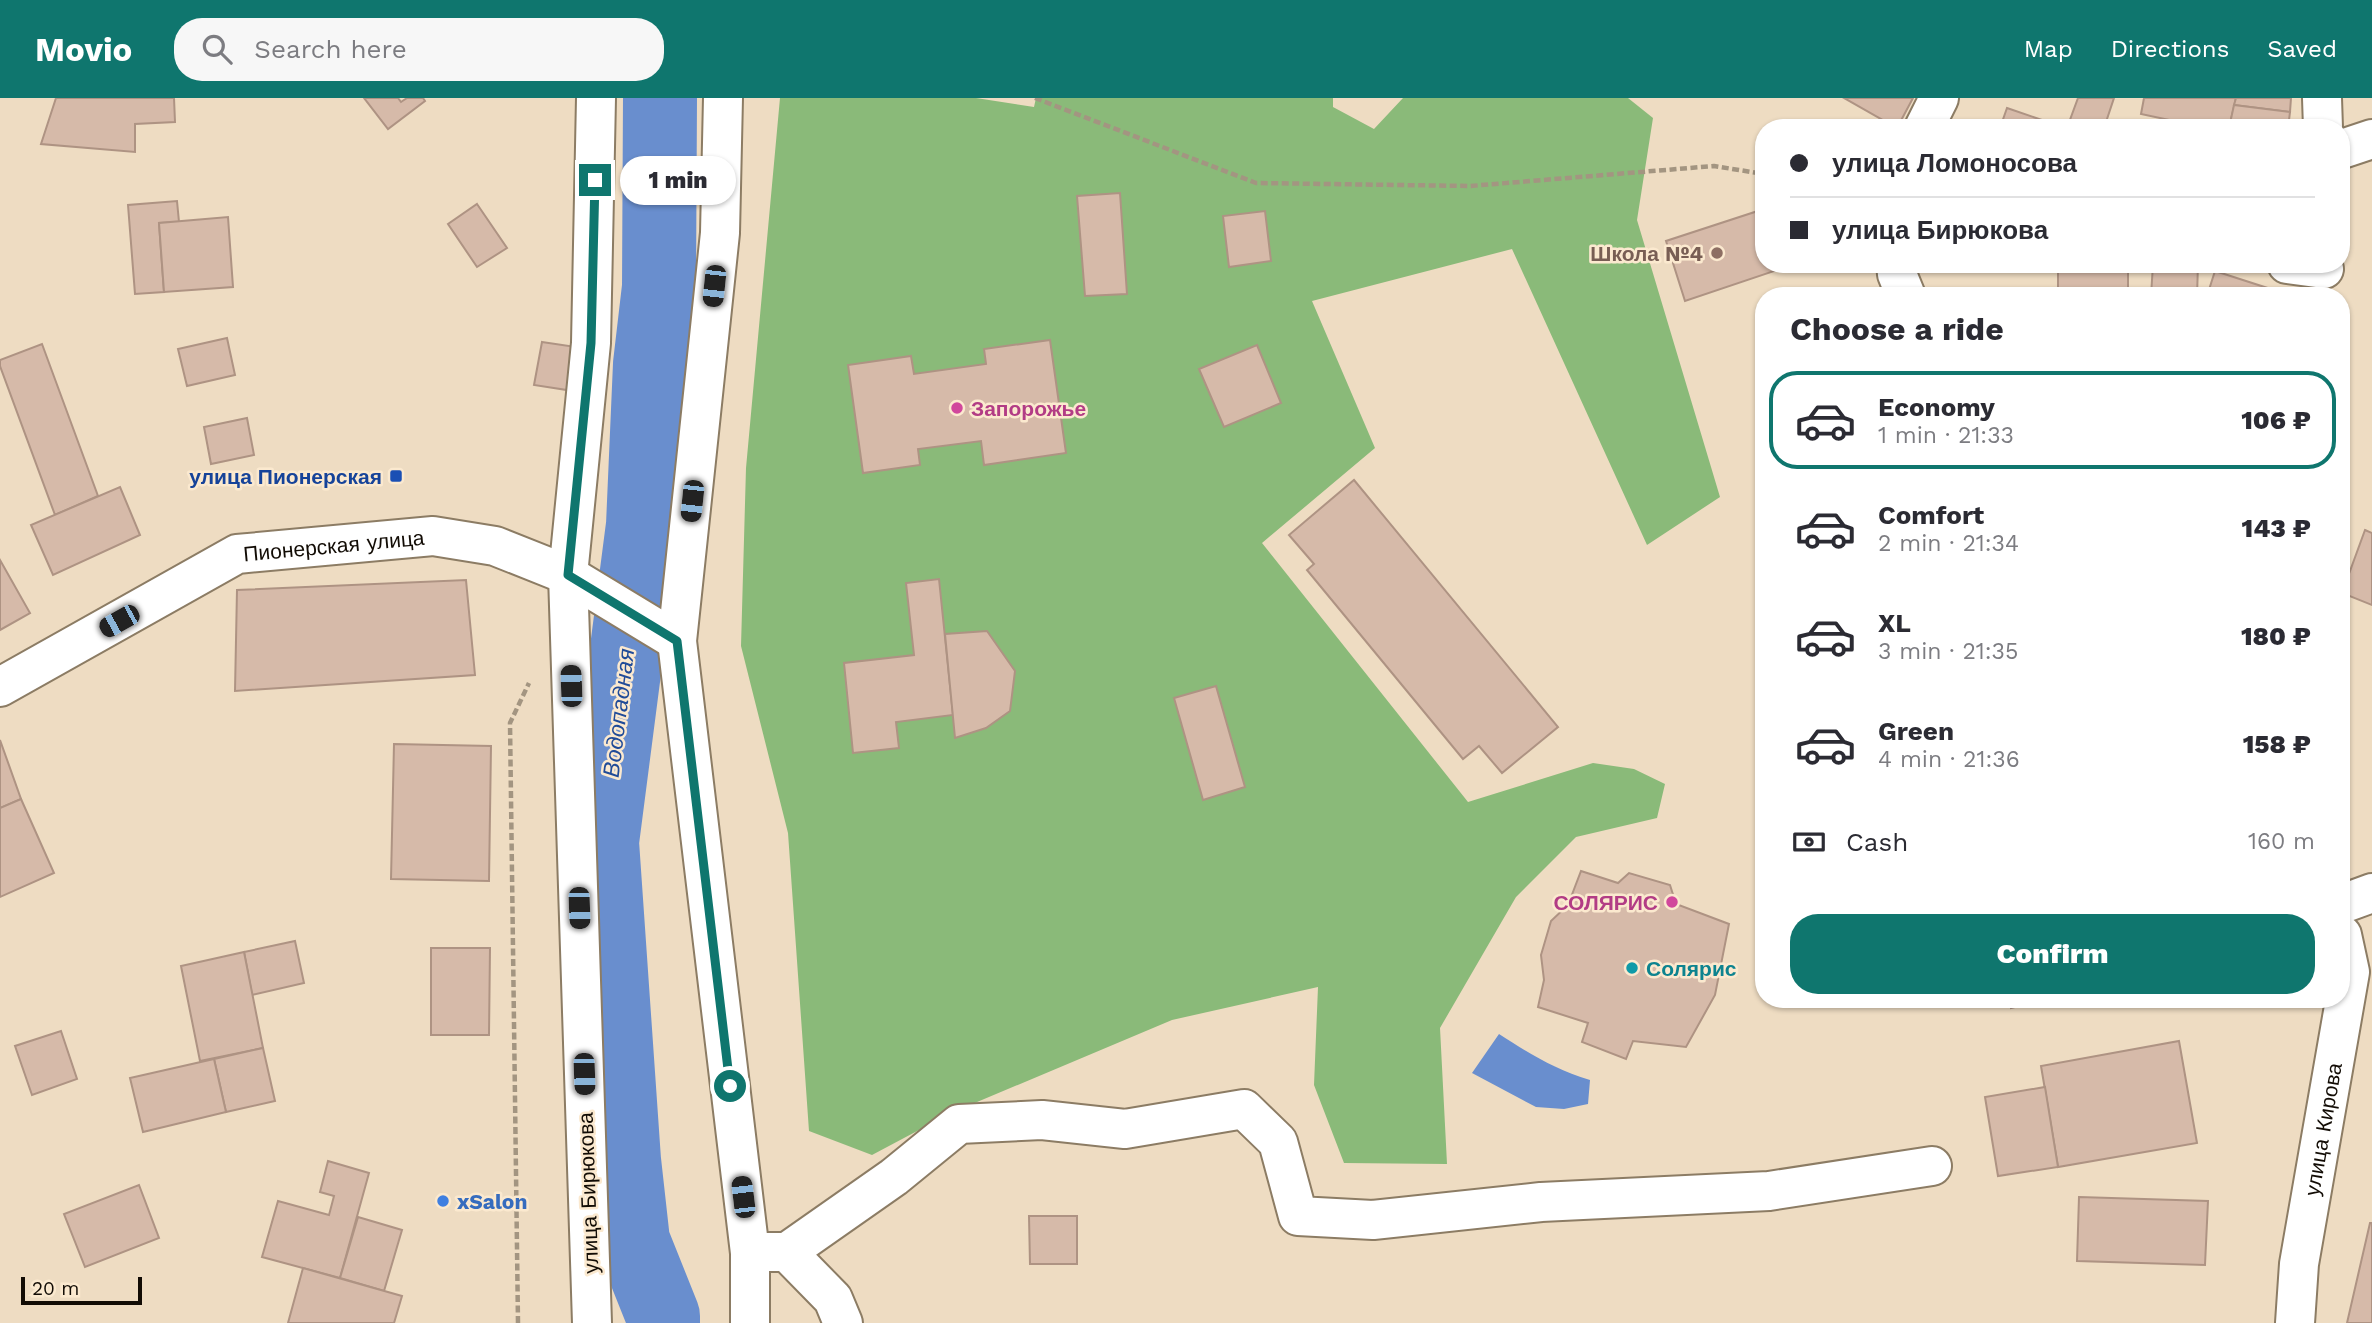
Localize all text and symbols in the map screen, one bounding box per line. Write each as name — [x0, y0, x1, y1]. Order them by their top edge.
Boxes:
search box — [174, 18, 664, 81]
text: Movio — [35, 30, 132, 69]
icon: search — [198, 30, 236, 68]
text: Search here — [254, 34, 407, 64]
text: Map — [2024, 35, 2073, 63]
text: Directions — [2111, 35, 2229, 63]
text: Saved — [2267, 35, 2337, 63]
text: улица Ломоносова — [1832, 148, 2077, 178]
callout: 1 min — [620, 155, 735, 204]
route end — [579, 164, 611, 196]
text: 1 min — [648, 167, 708, 194]
text: улица Бирюкова — [1832, 215, 2048, 245]
place label: Школа №4 — [1590, 241, 1703, 266]
marker: Школа №4 — [1709, 245, 1725, 261]
car — [702, 264, 727, 308]
text: Choose a ride — [1790, 310, 2004, 348]
icon: car — [1794, 389, 1857, 452]
text: Economy — [1878, 392, 1995, 422]
place label: Запорожье — [971, 396, 1086, 421]
marker: Запорожье — [949, 400, 965, 416]
text: 106 ₽ — [2241, 405, 2311, 435]
text: 1 min · 21:33 — [1878, 422, 2014, 449]
place label: улица Пионерская — [189, 464, 382, 489]
marker: улица Пионерская — [388, 468, 404, 484]
car — [680, 479, 705, 523]
icon: car — [1794, 497, 1857, 560]
text: Comfort — [1878, 500, 1984, 530]
text: 143 ₽ — [2242, 513, 2311, 543]
street label: Пионерская улица — [242, 524, 426, 566]
text: 2 min · 21:34 — [1878, 530, 2019, 557]
car — [96, 602, 143, 640]
icon: car — [1794, 605, 1857, 668]
text: XL — [1878, 608, 1911, 638]
text: 180 ₽ — [2241, 621, 2311, 651]
text: 3 min · 21:35 — [1878, 638, 2018, 665]
water label: Водопадная — [598, 647, 640, 779]
car — [560, 665, 583, 707]
icon: car — [1794, 713, 1857, 776]
text: Green — [1878, 716, 1954, 746]
text: 158 ₽ — [2243, 729, 2311, 759]
text: 4 min · 21:36 — [1878, 746, 2020, 773]
icon: cash — [1790, 823, 1828, 861]
text: Cash — [1846, 827, 1908, 857]
text: 160 m — [2248, 828, 2315, 855]
car — [568, 887, 591, 929]
place label: СОЛЯРИС — [1553, 890, 1658, 915]
marker: СОЛЯРИС — [1664, 894, 1680, 910]
button: Confirm — [1790, 914, 2315, 994]
place label: Солярис — [1646, 956, 1737, 981]
marker: Солярис — [1624, 960, 1640, 976]
car — [573, 1053, 596, 1095]
street label: улица Кирова — [2299, 1060, 2347, 1198]
route start — [714, 1070, 746, 1102]
street label: улица Бирюкова — [573, 1112, 603, 1274]
car — [731, 1175, 756, 1219]
place label: xSalon — [457, 1189, 527, 1214]
marker: xSalon — [435, 1193, 451, 1209]
scale bar — [21, 1274, 142, 1306]
text: 20 m — [32, 1277, 79, 1300]

